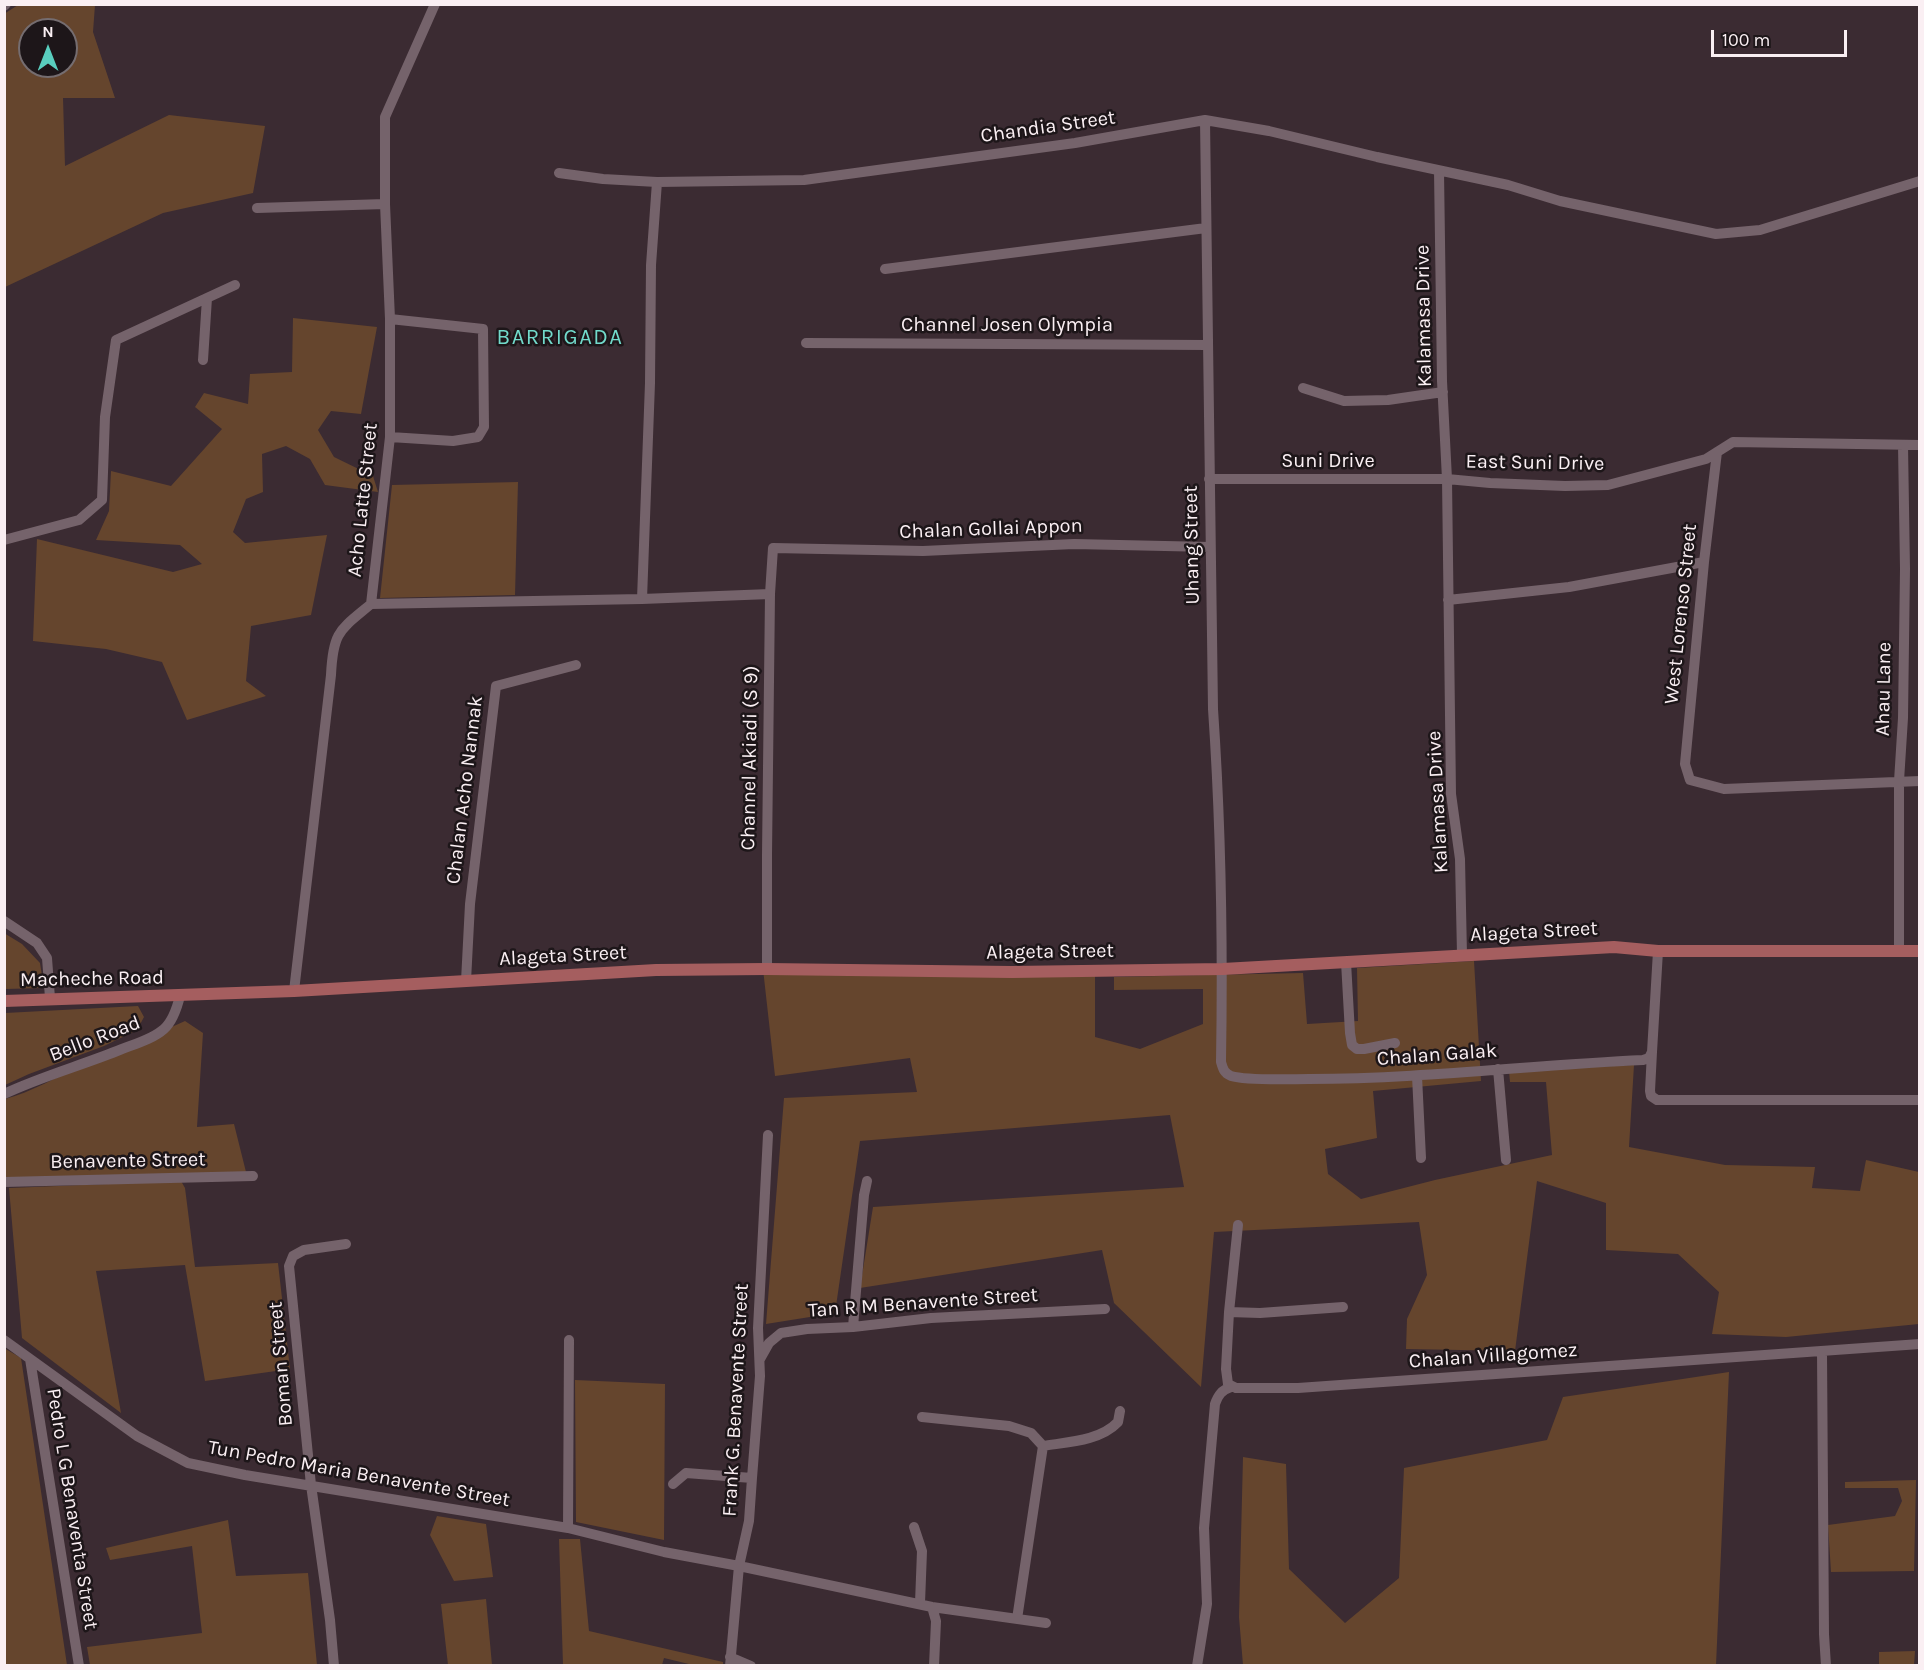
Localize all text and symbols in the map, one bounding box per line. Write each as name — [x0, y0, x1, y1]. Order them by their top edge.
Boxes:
north arrow — [18, 18, 78, 78]
scale bar — [1714, 18, 1850, 56]
text: N — [42, 22, 54, 41]
text: 100 m — [1722, 29, 1770, 51]
street label: Chandia Street — [979, 106, 1117, 148]
street label: Kalamasa Drive — [1411, 245, 1437, 387]
street label: Channel Josen Olympia — [901, 313, 1113, 337]
district label: BARRIGADA — [497, 325, 623, 351]
street label: Acho Latte Street — [343, 422, 383, 578]
street label: Suni Drive — [1281, 449, 1375, 473]
street label: East Suni Drive — [1465, 450, 1605, 476]
street label: Uhang Street — [1179, 485, 1205, 605]
street label: Chalan Gollai Appon — [899, 514, 1083, 544]
street label: West Lorenso Street — [1660, 523, 1702, 705]
street label: Ahau Lane — [1871, 642, 1897, 736]
street label: Channel Akiadi (S 9) — [736, 665, 764, 851]
street label: Chalan Acho Nannak — [442, 695, 488, 885]
street label: Kalamasa Drive — [1422, 730, 1454, 874]
street label: Alageta Street — [1470, 917, 1598, 947]
street label: Alageta Street — [986, 939, 1114, 965]
street label: Alageta Street — [499, 941, 627, 971]
street label: Macheche Road — [20, 966, 164, 992]
street label: Bello Road — [46, 1011, 144, 1067]
street label: Chalan Galak — [1376, 1039, 1498, 1071]
street label: Benavente Street — [50, 1148, 206, 1174]
street label: Frank G. Benavente Street — [718, 1283, 754, 1517]
street label: Tan R M Benavente Street — [807, 1283, 1039, 1323]
street label: Boman Street — [264, 1301, 298, 1427]
street label: Chalan Villagomez — [1408, 1338, 1578, 1374]
street label: Pedro L G Benaventa Street — [41, 1387, 103, 1631]
street label: Tun Pedro Maria Benavente Street — [206, 1436, 512, 1512]

